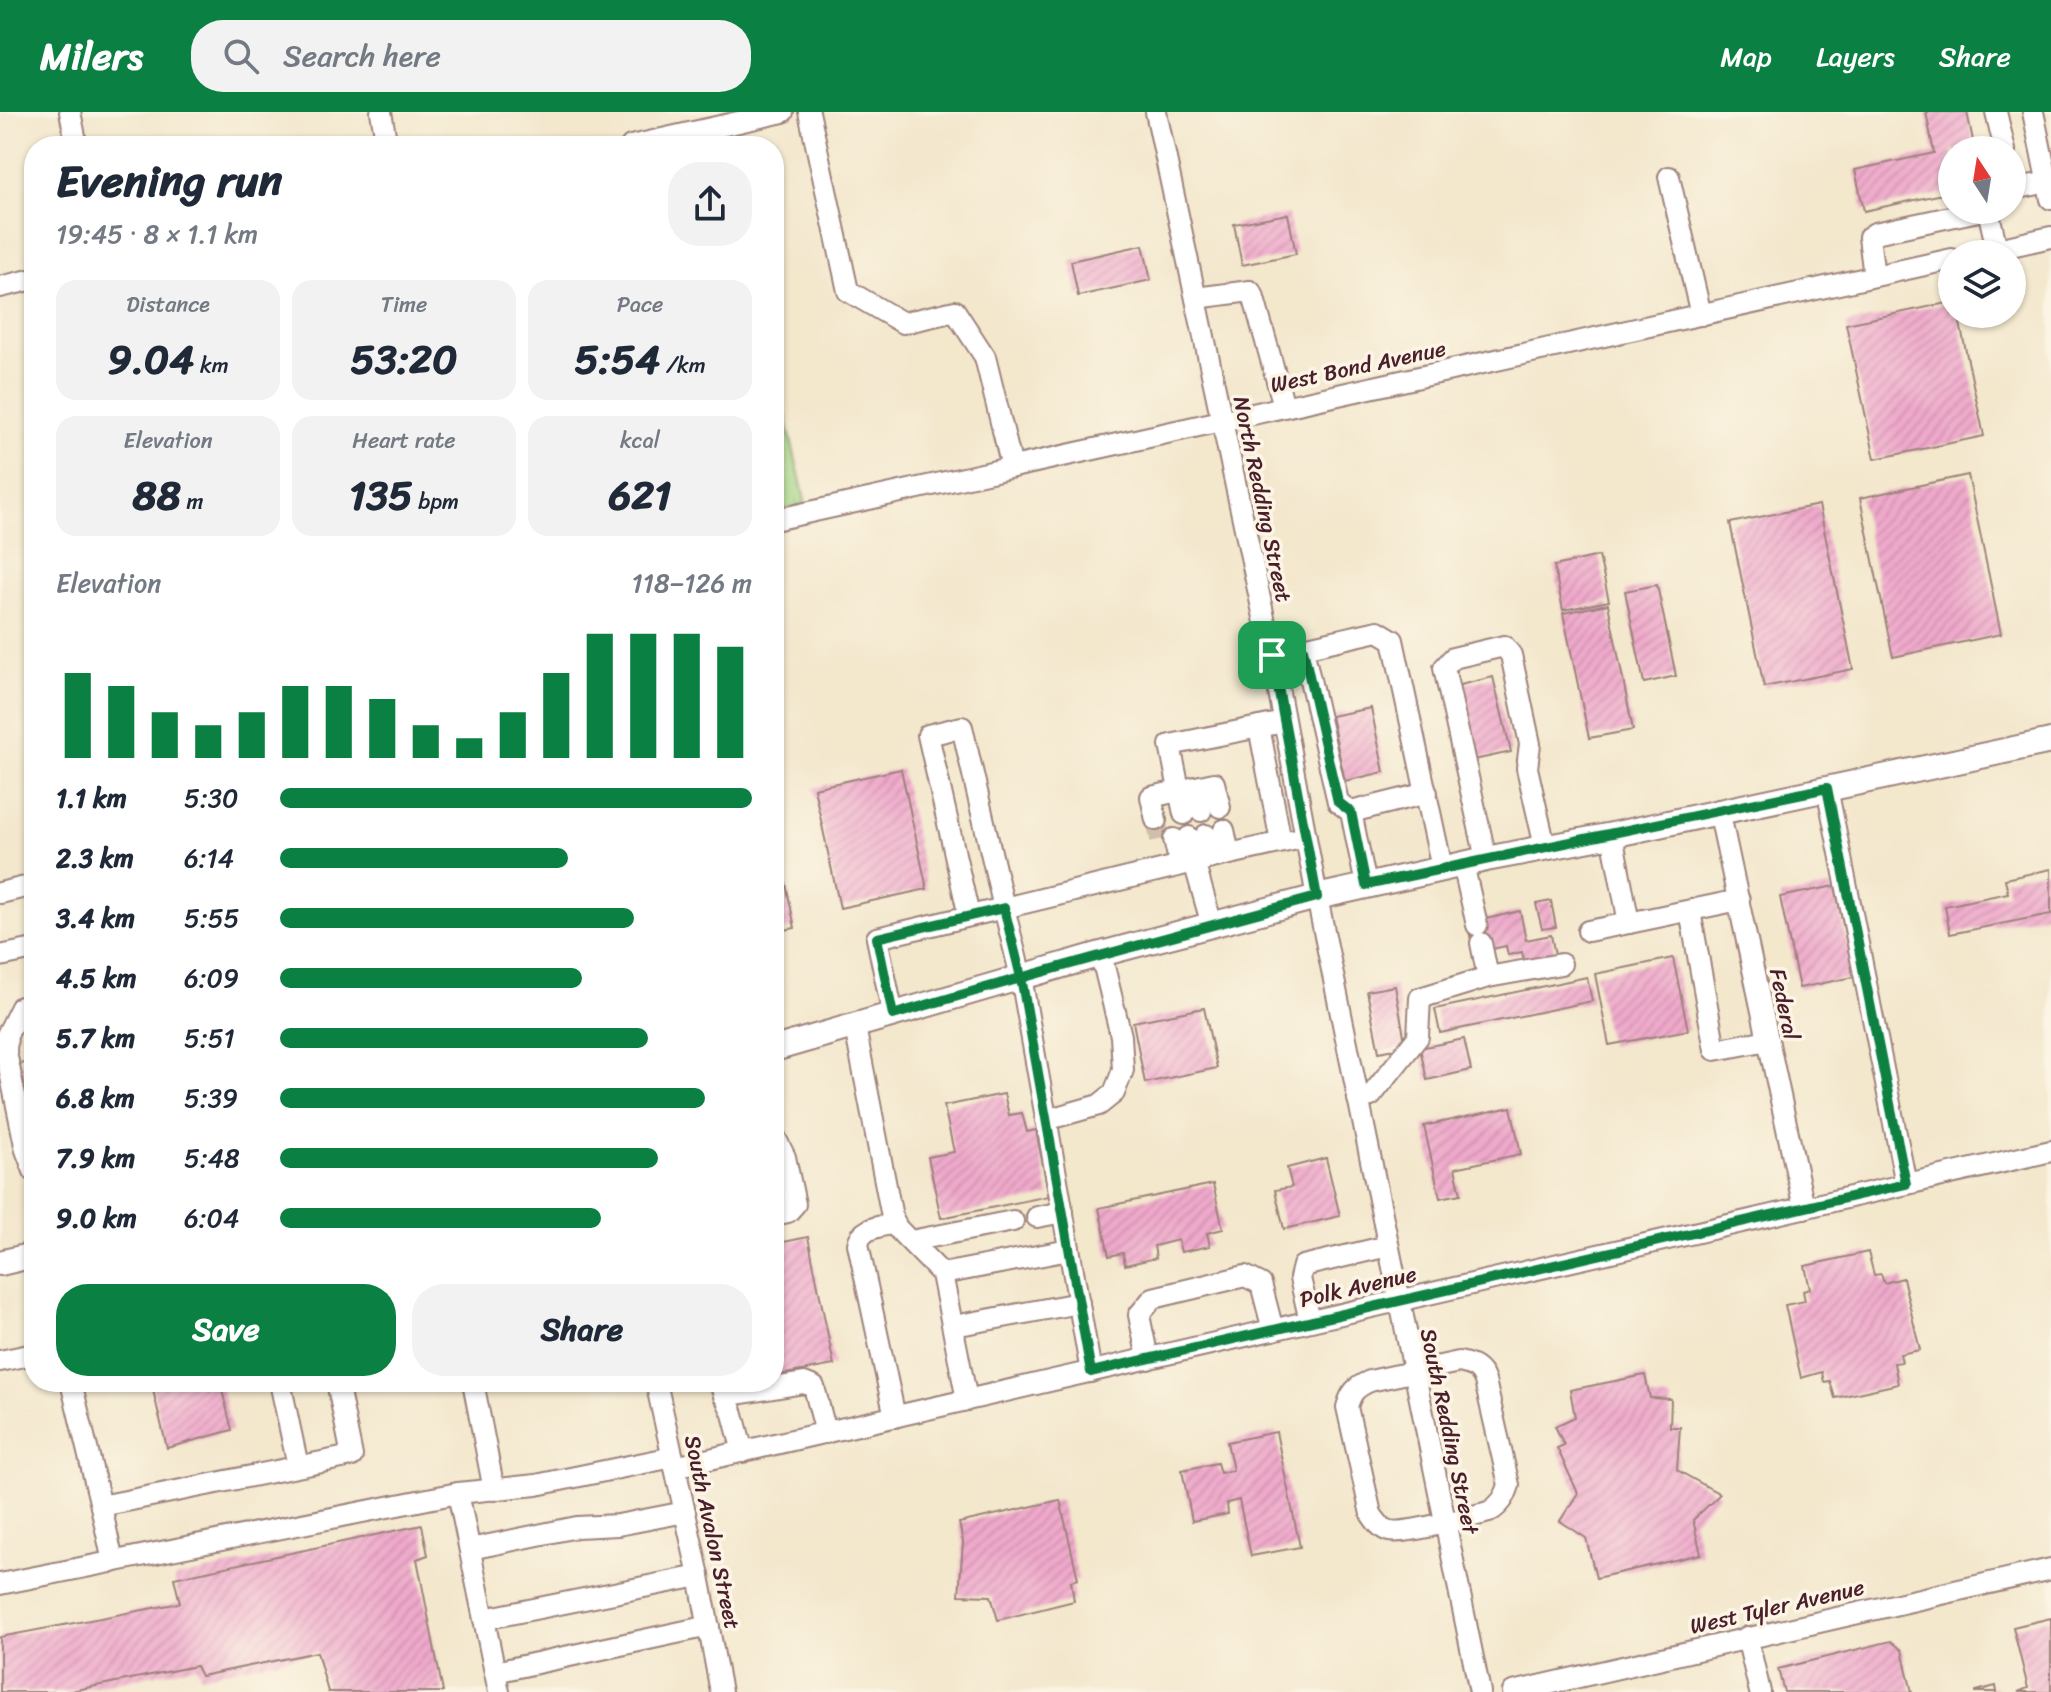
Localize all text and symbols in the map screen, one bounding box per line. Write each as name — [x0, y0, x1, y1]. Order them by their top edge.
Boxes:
search box — [191, 20, 751, 92]
text: Milers — [40, 23, 143, 90]
text: Search here — [283, 29, 441, 83]
text: Map — [1720, 32, 1772, 81]
text: Layers — [1816, 32, 1895, 81]
text: Share — [1939, 32, 2011, 81]
icon: search — [219, 34, 263, 78]
north arrow — [1938, 136, 2026, 224]
map controls — [1938, 136, 2026, 328]
text: Evening run — [56, 142, 282, 220]
button: share — [668, 162, 752, 246]
text: 19:45 · 8 × 1.1 km — [56, 211, 258, 257]
button: layers — [1938, 240, 2026, 328]
text: Distance — [126, 285, 210, 324]
text: Time — [381, 285, 427, 324]
text: Pace — [617, 285, 663, 324]
text: 9.04 — [107, 324, 194, 395]
text: 53:20 — [351, 324, 457, 395]
text: 5:54 — [574, 324, 660, 395]
street label: West Bond Avenue — [1267, 329, 1449, 404]
text: km — [194, 346, 229, 385]
text: /km — [660, 346, 706, 385]
street label: North Redding Street — [1222, 392, 1303, 606]
text: Elevation — [123, 421, 213, 460]
text: Heart rate — [352, 421, 456, 460]
text: kcal — [620, 421, 660, 460]
text: 88 — [133, 460, 181, 531]
text: 135 — [349, 460, 413, 531]
text: 621 — [609, 460, 671, 531]
text: m — [181, 482, 203, 521]
text: bpm — [413, 482, 459, 521]
text: Elevation — [56, 560, 161, 606]
text: 118–126 m — [632, 560, 752, 606]
pin — [1238, 621, 1306, 689]
icon: arrive — [1250, 633, 1294, 677]
text: 1.1 km — [56, 775, 127, 821]
text: 5:30 — [184, 775, 238, 821]
text: 2.3 km — [56, 835, 134, 881]
text: 6:14 — [184, 835, 234, 881]
text: 3.4 km — [56, 895, 135, 941]
text: 5:55 — [184, 895, 240, 941]
text: 4.5 km — [56, 955, 137, 1001]
text: 6:09 — [184, 955, 239, 1001]
street label: Federal — [1758, 965, 1811, 1044]
text: 5.7 km — [56, 1015, 135, 1061]
text: 5:51 — [184, 1015, 235, 1061]
text: 6.8 km — [56, 1075, 135, 1121]
text: 5:39 — [184, 1075, 238, 1121]
text: 7.9 km — [56, 1135, 135, 1181]
text: 5:48 — [184, 1135, 240, 1181]
text: 9.0 km — [56, 1195, 137, 1241]
text: 6:04 — [184, 1195, 239, 1241]
street label: Polk Avenue — [1296, 1254, 1421, 1319]
button: Save — [56, 1284, 396, 1376]
button: Share — [412, 1284, 752, 1376]
street label: South Redding Street — [1409, 1325, 1491, 1539]
street label: South Avalon Street — [673, 1431, 752, 1633]
street label: West Tyler Avenue — [1686, 1567, 1868, 1646]

